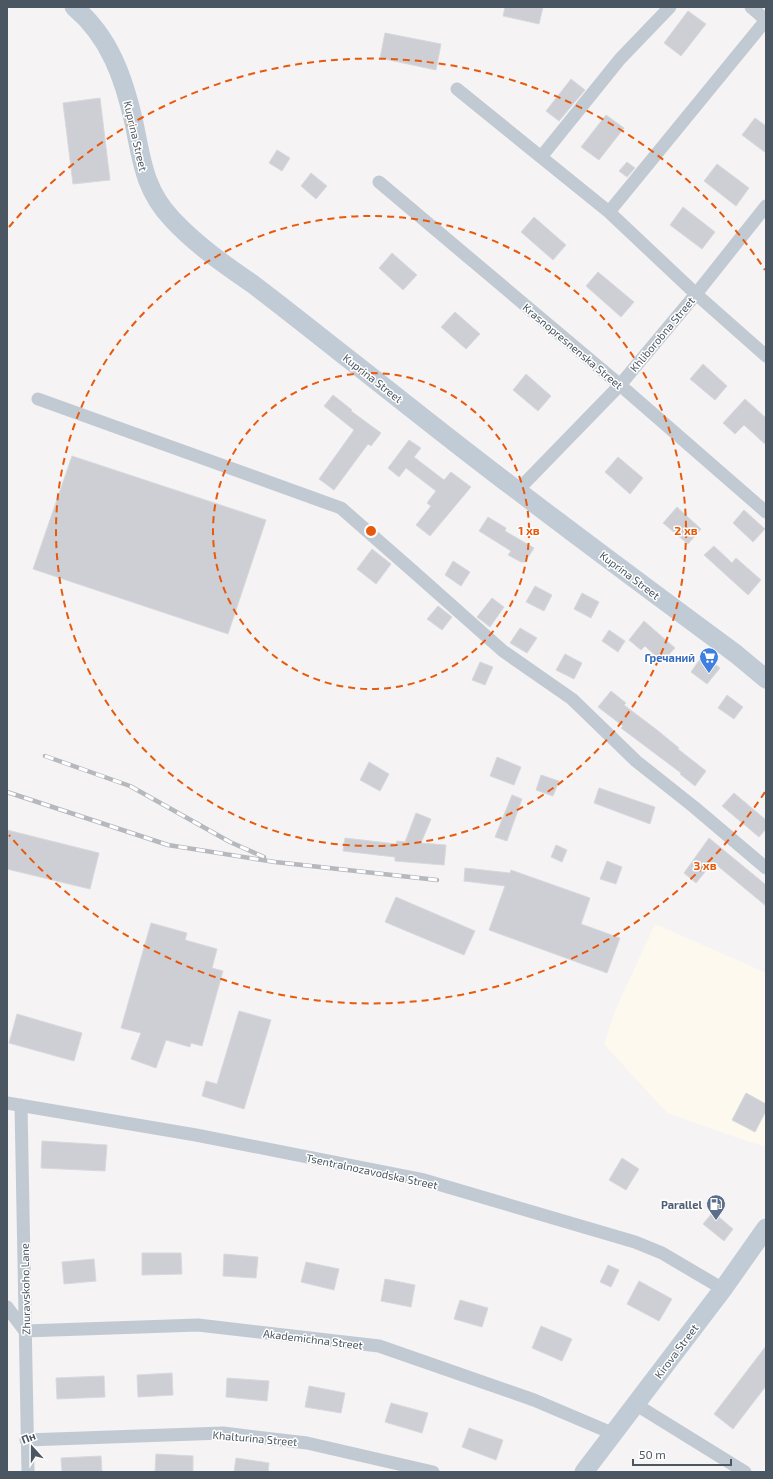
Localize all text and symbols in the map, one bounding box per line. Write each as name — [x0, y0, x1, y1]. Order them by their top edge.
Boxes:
street label: Kuprina Street — [122, 100, 150, 172]
street label: Khliborobna Street — [627, 294, 697, 374]
street label: Krasnopresnenska Street — [520, 300, 626, 392]
street label: Kuprina Street — [341, 351, 405, 405]
text: 1 хв — [518, 523, 540, 537]
text: 2 хв — [674, 523, 698, 537]
centre of rings — [364, 524, 378, 538]
street label: Kuprina Street — [597, 548, 663, 602]
supermarket icon: Гречаний — [698, 646, 720, 674]
place label: Гречаний — [645, 651, 695, 664]
text: 3 хв — [693, 858, 717, 872]
street label: Tsentralnozavodska Street — [305, 1151, 439, 1191]
fuel station icon: Parallel — [705, 1193, 727, 1221]
place label: Parallel — [661, 1198, 702, 1211]
street label: Zhuravskoho Lane — [18, 1243, 32, 1335]
street label: Kirova Street — [651, 1321, 701, 1381]
street label: Akademichna Street — [262, 1326, 364, 1352]
north arrow — [12, 1427, 52, 1467]
street label: Khalturina Street — [212, 1428, 298, 1448]
text: Пн — [19, 1429, 37, 1446]
scale bar — [633, 1441, 731, 1467]
text: 50 m — [639, 1447, 666, 1461]

